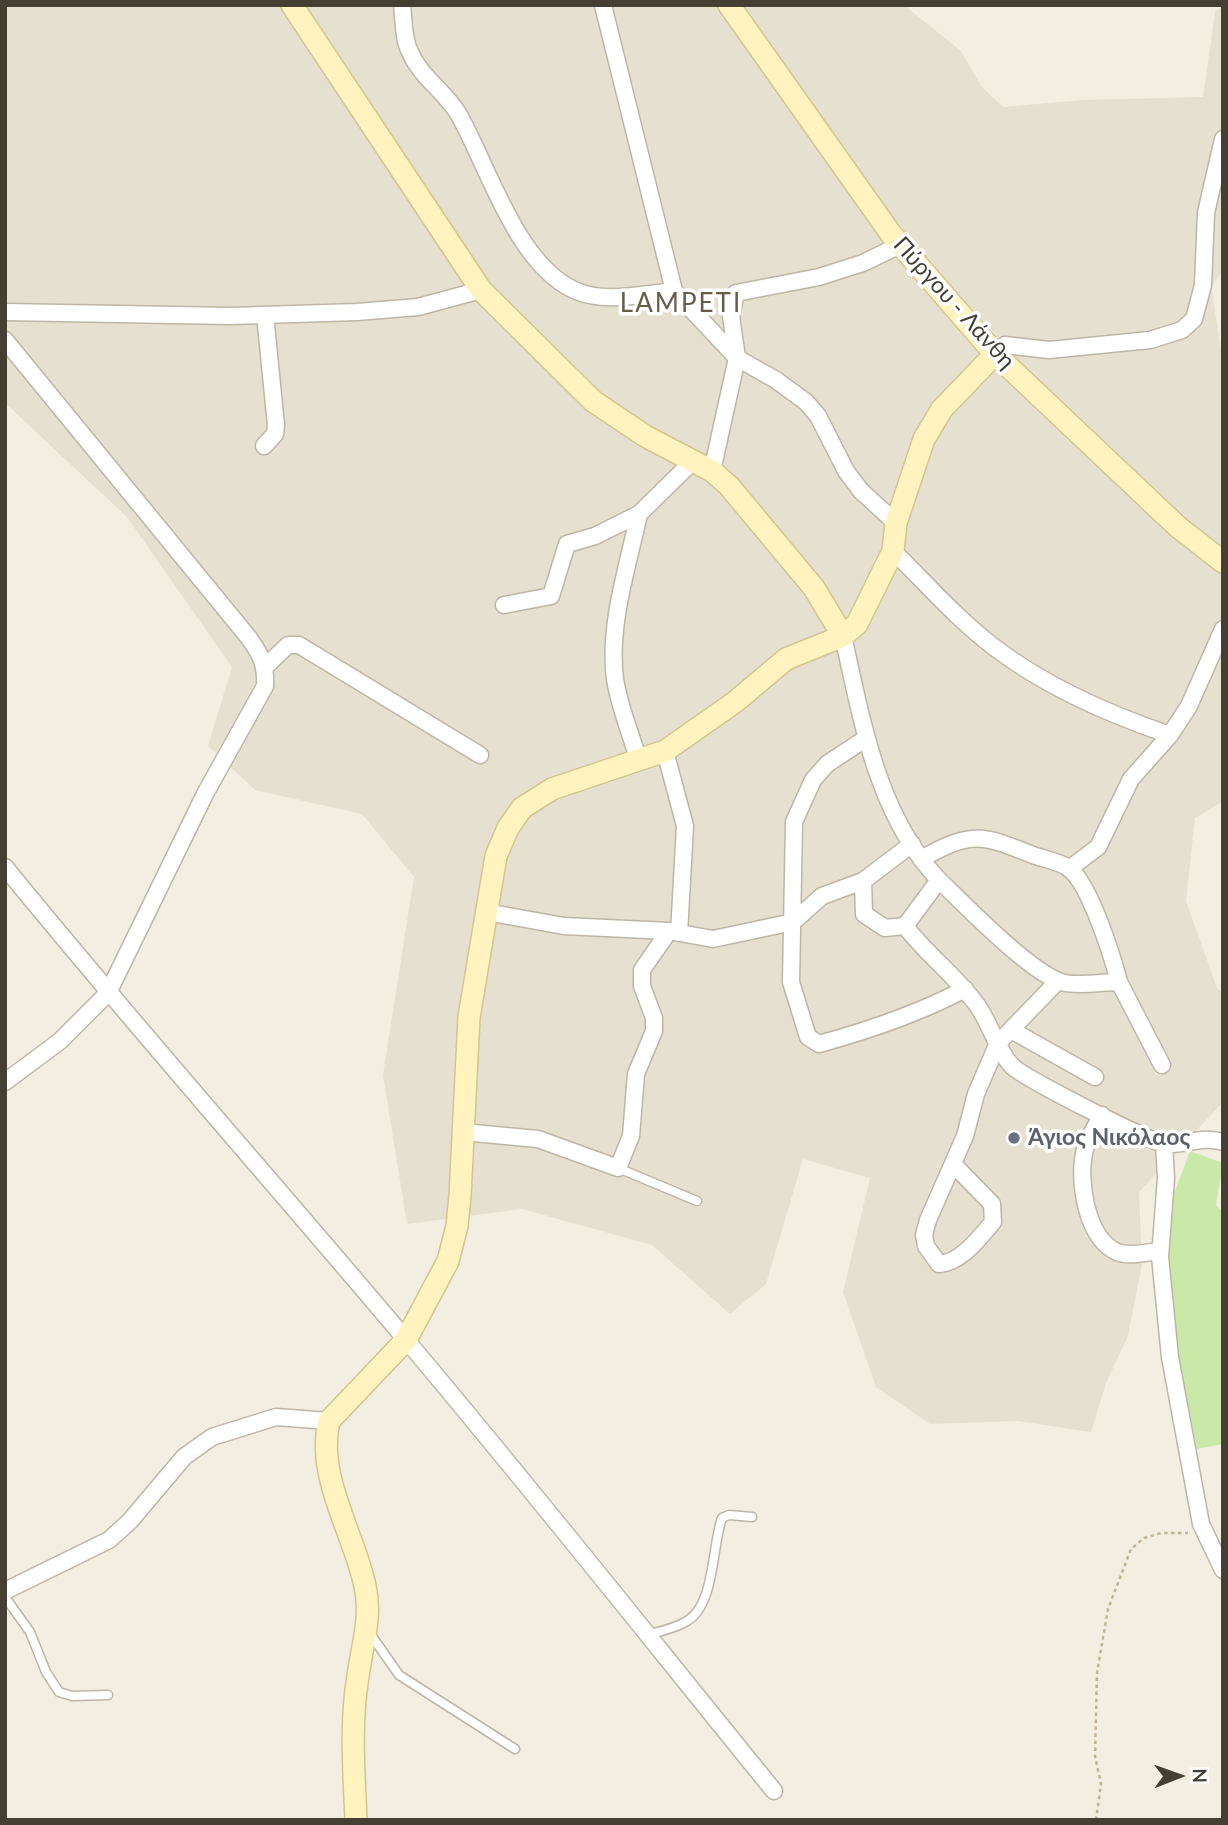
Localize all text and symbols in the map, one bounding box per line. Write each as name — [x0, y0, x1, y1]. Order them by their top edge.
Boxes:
street label: Πύργου - Λάνθη — [887, 231, 1021, 375]
district label: LAMPETI — [621, 288, 741, 320]
place label: Άγιος Νικόλαος — [1028, 1124, 1190, 1152]
marker: Άγιος Νικόλαος — [1006, 1130, 1022, 1146]
north arrow — [1144, 1741, 1214, 1811]
text: N — [1189, 1768, 1212, 1783]

